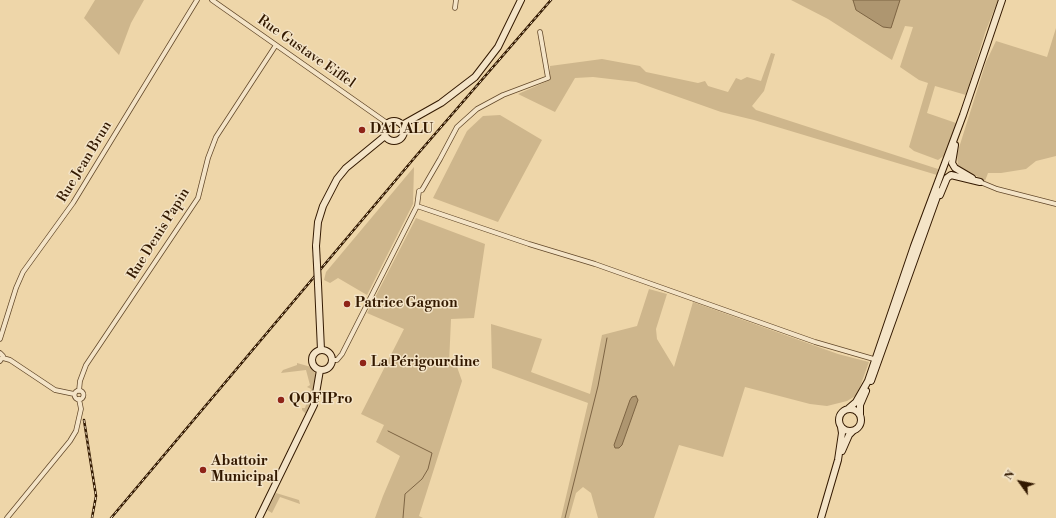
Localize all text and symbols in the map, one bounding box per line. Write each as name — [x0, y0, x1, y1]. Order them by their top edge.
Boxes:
street label: Rue Gustave Eiffel — [254, 12, 358, 92]
street label: Rue Jean Brun — [54, 118, 116, 206]
place label: DAL'ALU — [370, 122, 433, 138]
marker: DAL'ALU — [357, 125, 367, 135]
street label: Rue Denis Papin — [124, 185, 194, 283]
place label: Patrice Gagnon — [355, 296, 458, 312]
marker: Patrice Gagnon — [342, 299, 352, 309]
place label: La Périgourdine — [371, 355, 480, 371]
marker: La Périgourdine — [358, 358, 368, 368]
place label: QOFIPro — [289, 392, 353, 408]
marker: QOFIPro — [276, 395, 286, 405]
place label: Abattoir Municipal — [211, 454, 278, 486]
north arrow — [1000, 462, 1040, 502]
marker: Abattoir Municipal — [198, 465, 208, 475]
text: N — [1002, 468, 1018, 483]

